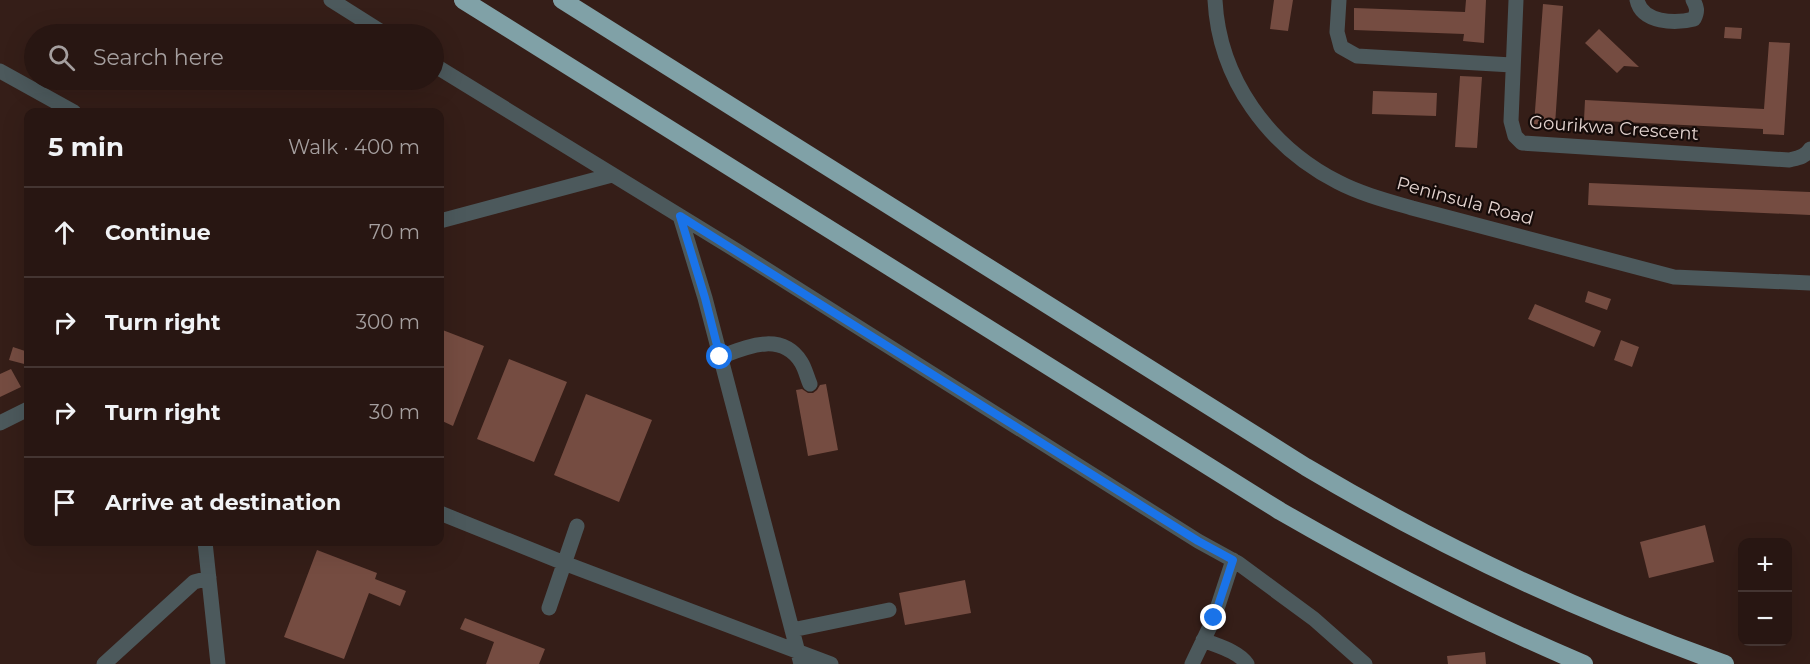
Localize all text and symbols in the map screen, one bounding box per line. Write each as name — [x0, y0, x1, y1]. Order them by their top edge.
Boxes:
search box — [24, 24, 444, 90]
icon: search — [45, 41, 78, 74]
text: Search here — [93, 44, 224, 71]
street label: Gourikwa Crescent — [1528, 111, 1700, 145]
text: 5 min — [48, 131, 124, 163]
text: Walk · 400 m — [288, 135, 420, 159]
street label: Peninsula Road — [1394, 172, 1536, 230]
icon: ahead — [48, 216, 81, 249]
text: Continue — [105, 219, 211, 246]
text: 70 m — [369, 220, 420, 244]
icon: right — [48, 306, 81, 339]
text: Turn right — [105, 309, 220, 336]
text: 300 m — [356, 310, 420, 334]
route start — [706, 343, 732, 369]
icon: right — [48, 396, 81, 429]
text: Turn right — [105, 399, 220, 426]
text: 30 m — [369, 400, 420, 424]
icon: arrive — [48, 486, 81, 519]
text: Arrive at destination — [105, 489, 341, 516]
map controls — [1738, 538, 1792, 646]
button: + — [1738, 538, 1792, 592]
button: − — [1738, 592, 1792, 646]
route end — [1200, 604, 1226, 630]

